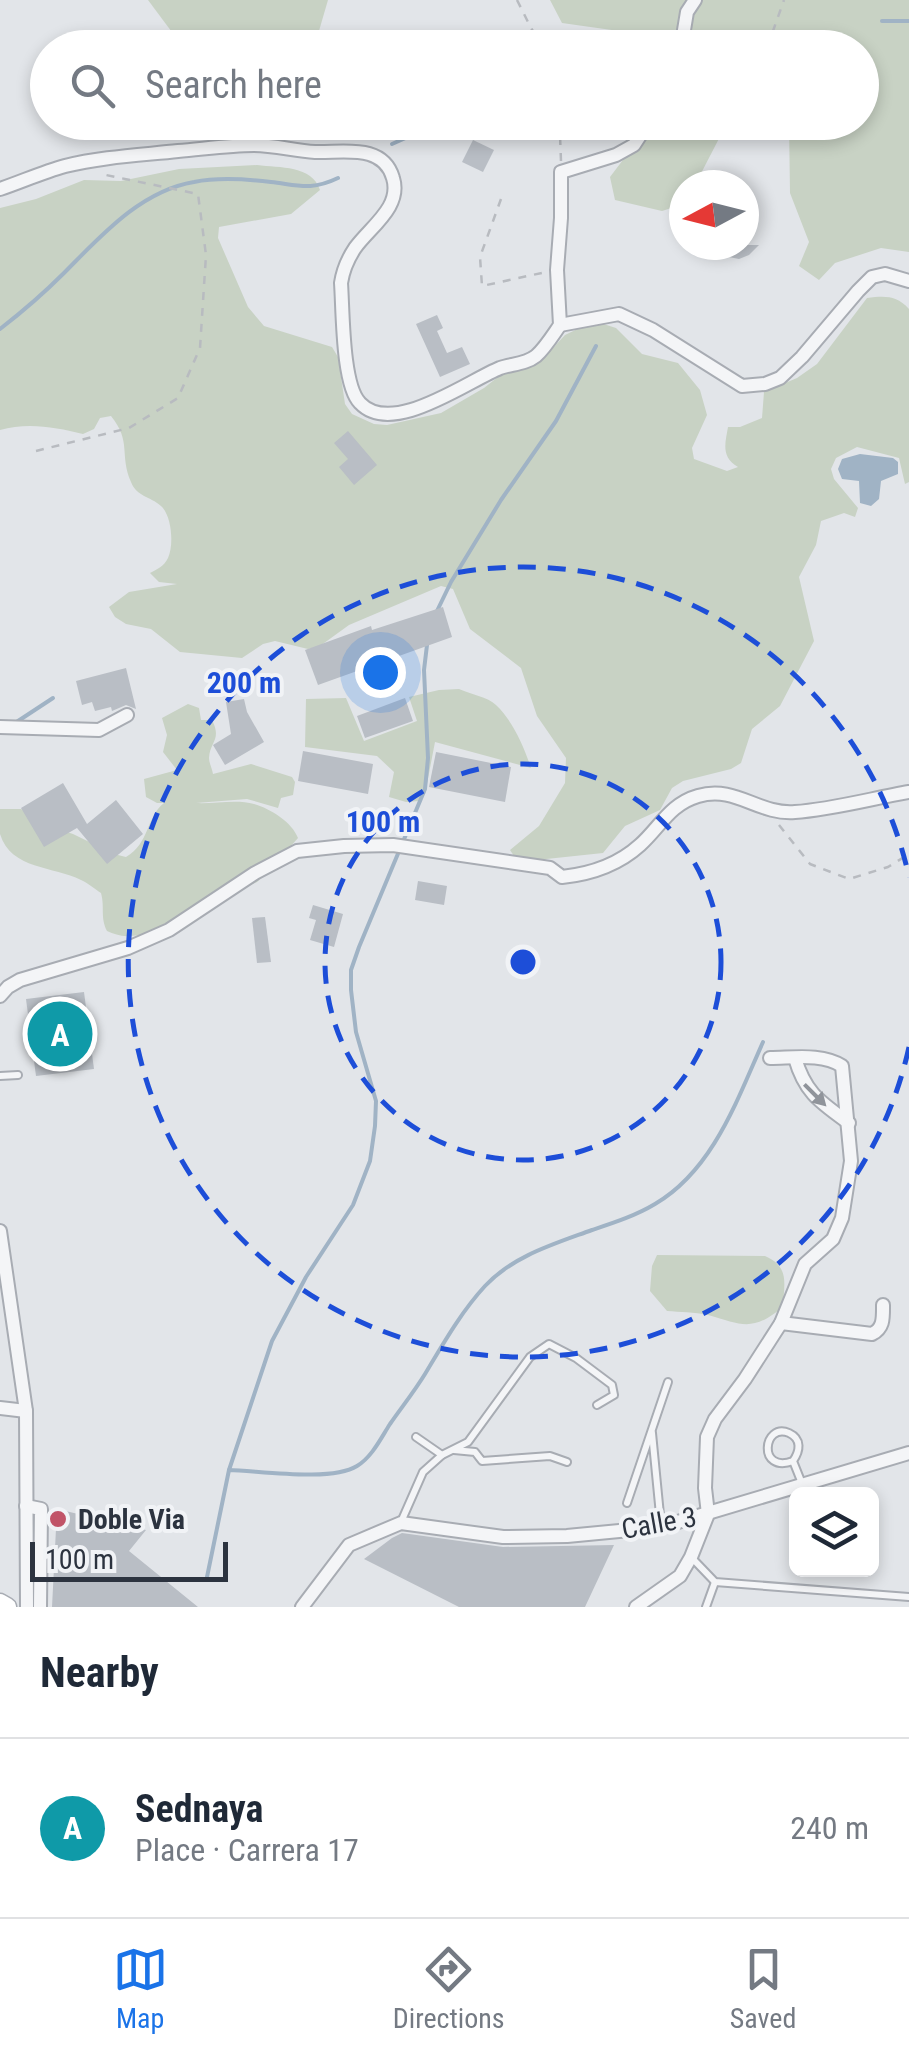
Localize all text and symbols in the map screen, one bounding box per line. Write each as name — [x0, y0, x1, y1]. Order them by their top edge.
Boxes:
search box — [30, 30, 879, 140]
icon: search — [65, 58, 120, 113]
text: Search here — [145, 63, 322, 107]
north arrow — [669, 170, 759, 260]
your location — [355, 647, 406, 698]
text: 200 m — [207, 665, 281, 700]
text: 100 m — [346, 804, 420, 839]
centre of rings — [505, 944, 541, 980]
pin: A — [28, 996, 92, 1072]
one-way arrow — [803, 1083, 827, 1107]
map controls — [789, 1487, 879, 1577]
button: layers — [789, 1487, 879, 1577]
street label: Calle 3 — [619, 1500, 699, 1546]
place label: Doble Via — [78, 1503, 185, 1536]
marker: Doble Via — [47, 1508, 69, 1530]
scale bar — [30, 1537, 228, 1582]
text: 100 m — [45, 1543, 114, 1576]
text: Nearby — [40, 1648, 159, 1697]
text: Sednaya — [135, 1787, 263, 1831]
text: A — [63, 1809, 82, 1847]
text: 240 m — [790, 1809, 869, 1847]
text: Place · Carrera 17 — [135, 1831, 359, 1869]
tab: Map — [113, 1942, 168, 2035]
tab: Directions — [393, 1942, 505, 2035]
tab: Saved — [730, 1942, 796, 2035]

